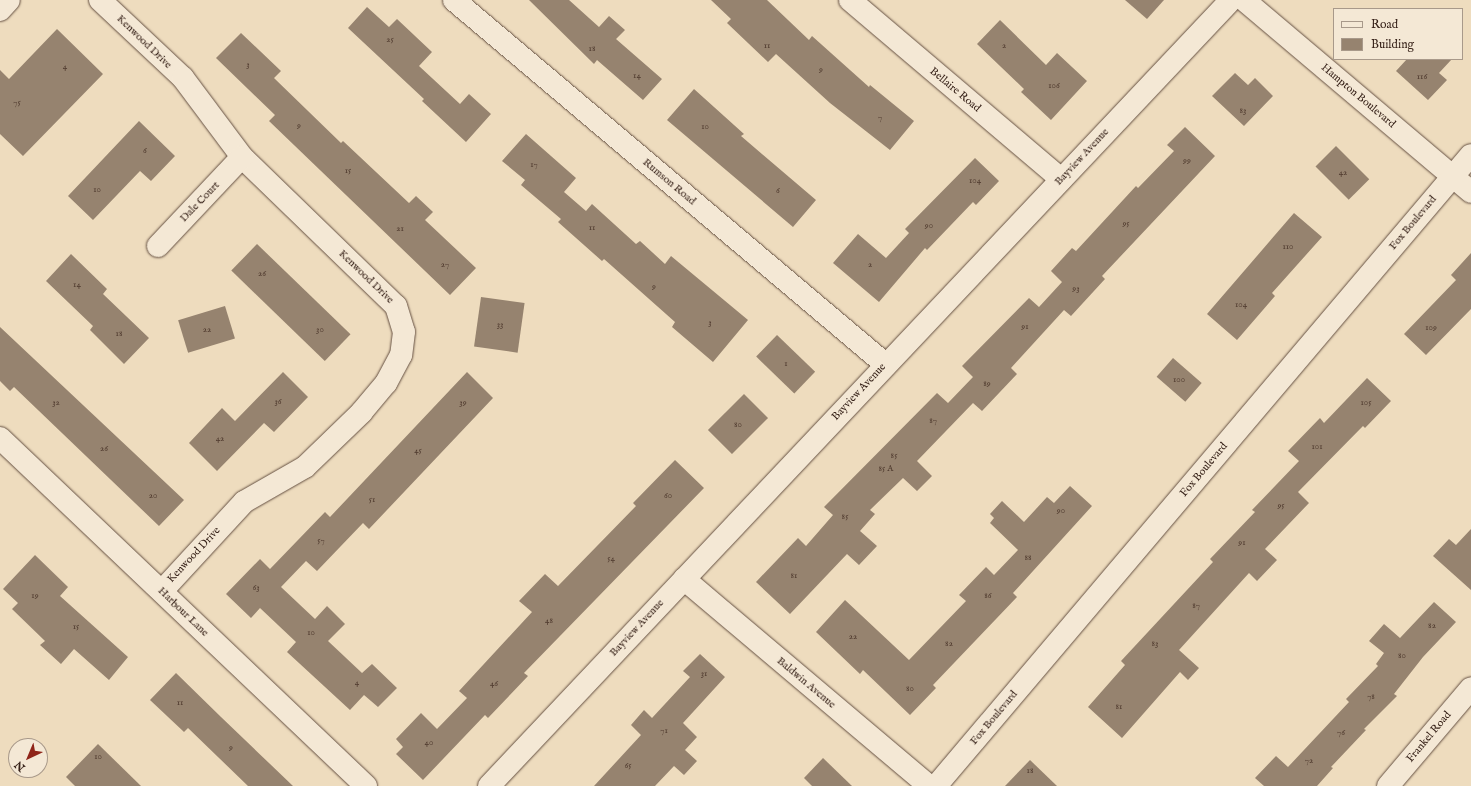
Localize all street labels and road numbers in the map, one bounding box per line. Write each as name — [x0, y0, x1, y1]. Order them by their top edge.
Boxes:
street label: Kenwood Drive — [114, 12, 174, 72]
street label: Hampton Boulevard — [1318, 61, 1398, 131]
street label: Bellaire Road — [927, 65, 983, 115]
street label: Bayview Avenue — [1052, 126, 1112, 188]
street label: Rumson Road — [640, 156, 698, 208]
street label: Dale Court — [177, 179, 223, 225]
street label: Fox Boulevard — [1386, 193, 1440, 253]
street label: Kenwood Drive — [336, 247, 396, 307]
street label: Bayview Avenue — [829, 361, 889, 423]
street label: Fox Boulevard — [1177, 440, 1231, 500]
street label: Kenwood Drive — [165, 524, 223, 586]
street label: Harbour Lane — [155, 584, 211, 640]
street label: Bayview Avenue — [607, 597, 667, 659]
street label: Baldwin Avenue — [774, 655, 838, 711]
street label: Fox Boulevard — [967, 688, 1021, 748]
street label: Frankel Road — [1404, 709, 1454, 765]

